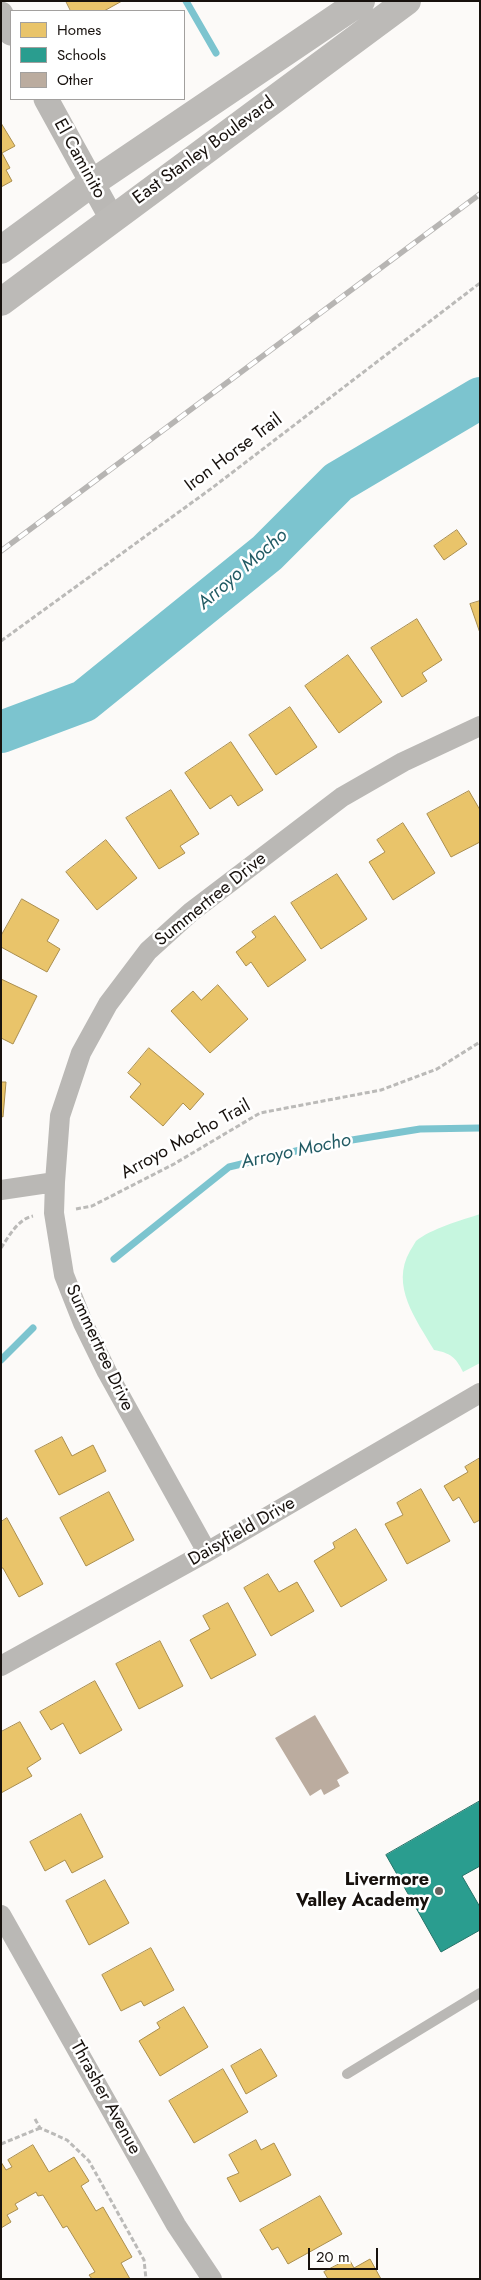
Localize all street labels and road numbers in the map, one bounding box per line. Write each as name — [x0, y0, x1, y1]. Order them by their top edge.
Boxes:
street label: East Stanley Boulevard — [129, 92, 279, 210]
street label: El Caminito — [48, 116, 110, 202]
street label: Iron Horse Trail — [181, 409, 287, 497]
street label: Summertree Drive — [151, 848, 271, 952]
street label: Arroyo Mocho Trail — [118, 1095, 254, 1185]
street label: Summertree Drive — [60, 1281, 138, 1415]
street label: Daisyfield Drive — [185, 1493, 299, 1571]
street label: Thrasher Avenue — [65, 2038, 145, 2158]

